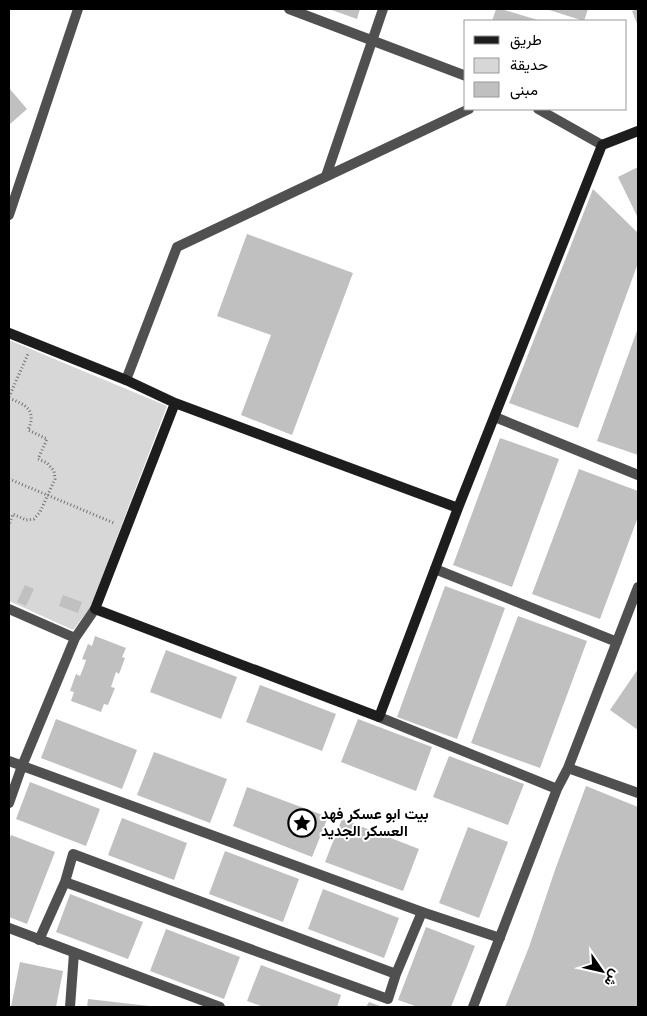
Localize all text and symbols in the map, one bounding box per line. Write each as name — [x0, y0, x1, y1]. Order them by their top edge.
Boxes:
legend — [464, 20, 627, 110]
text: طريق — [510, 30, 542, 50]
text: حديقة — [510, 55, 548, 74]
text: مبنى — [510, 80, 538, 100]
place label: بيت ابو عسكر فهد العسكر الجديد — [321, 804, 429, 840]
place icon: بيت ابو عسكر فهد العسكر الجديد — [287, 808, 317, 838]
north arrow — [577, 946, 627, 996]
text: ش — [601, 966, 625, 990]

